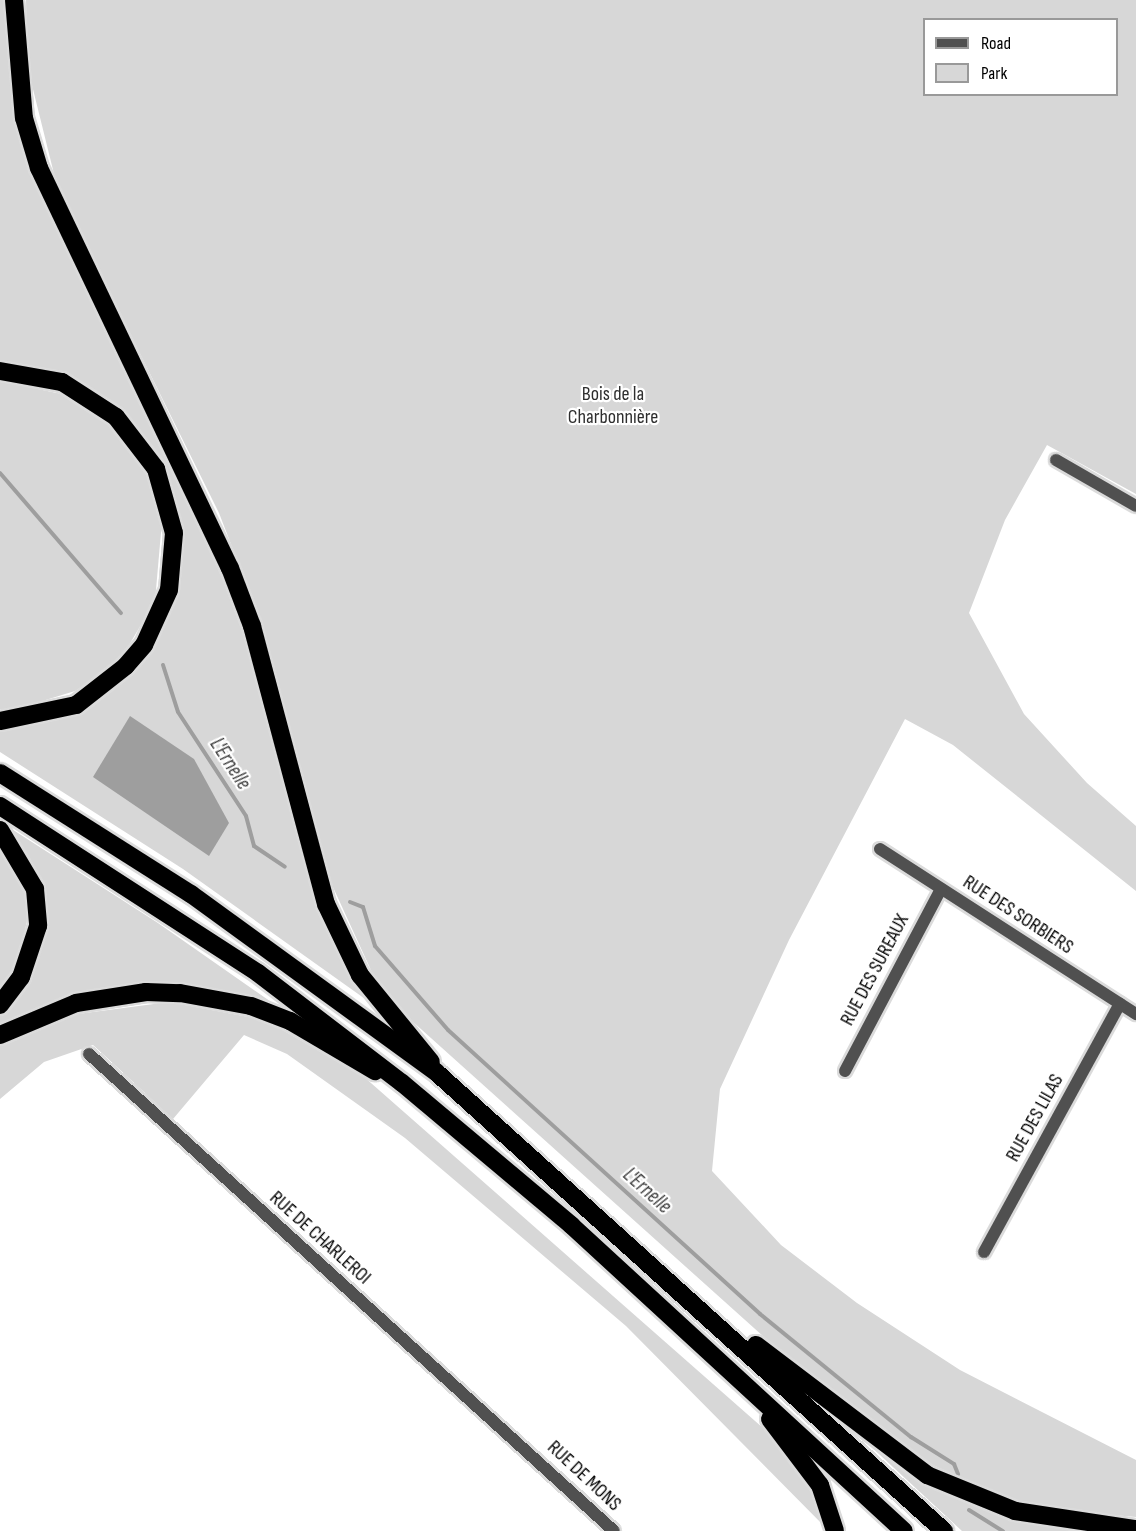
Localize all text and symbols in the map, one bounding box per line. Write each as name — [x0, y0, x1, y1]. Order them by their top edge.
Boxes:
legend — [923, 18, 1118, 96]
text: Road — [981, 33, 1011, 54]
text: Park — [981, 63, 1007, 84]
park label: Bois de la Charbonnière — [568, 383, 658, 430]
water label: L'Ernelle — [204, 733, 256, 795]
street label: RUE DES SORBIERS — [958, 870, 1078, 960]
street label: RUE DES SUREAUX — [836, 910, 914, 1030]
street label: RUE DES LILAS — [1001, 1070, 1069, 1166]
water label: L'Ernelle — [617, 1163, 677, 1219]
street label: RUE DE CHARLEROI — [264, 1186, 376, 1290]
street label: RUE DE MONS — [542, 1436, 626, 1516]

